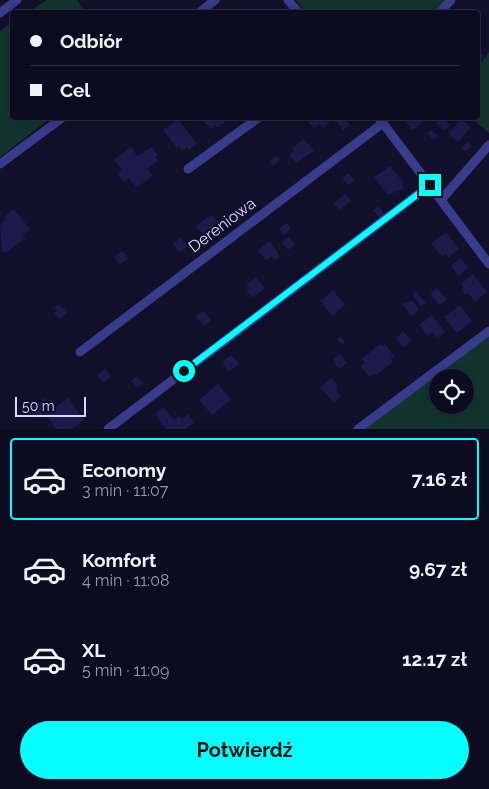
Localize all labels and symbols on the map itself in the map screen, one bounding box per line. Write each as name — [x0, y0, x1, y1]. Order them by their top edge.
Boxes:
route end — [419, 174, 441, 196]
street label: Dereniowa — [185, 194, 259, 256]
route start — [173, 360, 195, 382]
scale bar — [15, 394, 86, 417]

